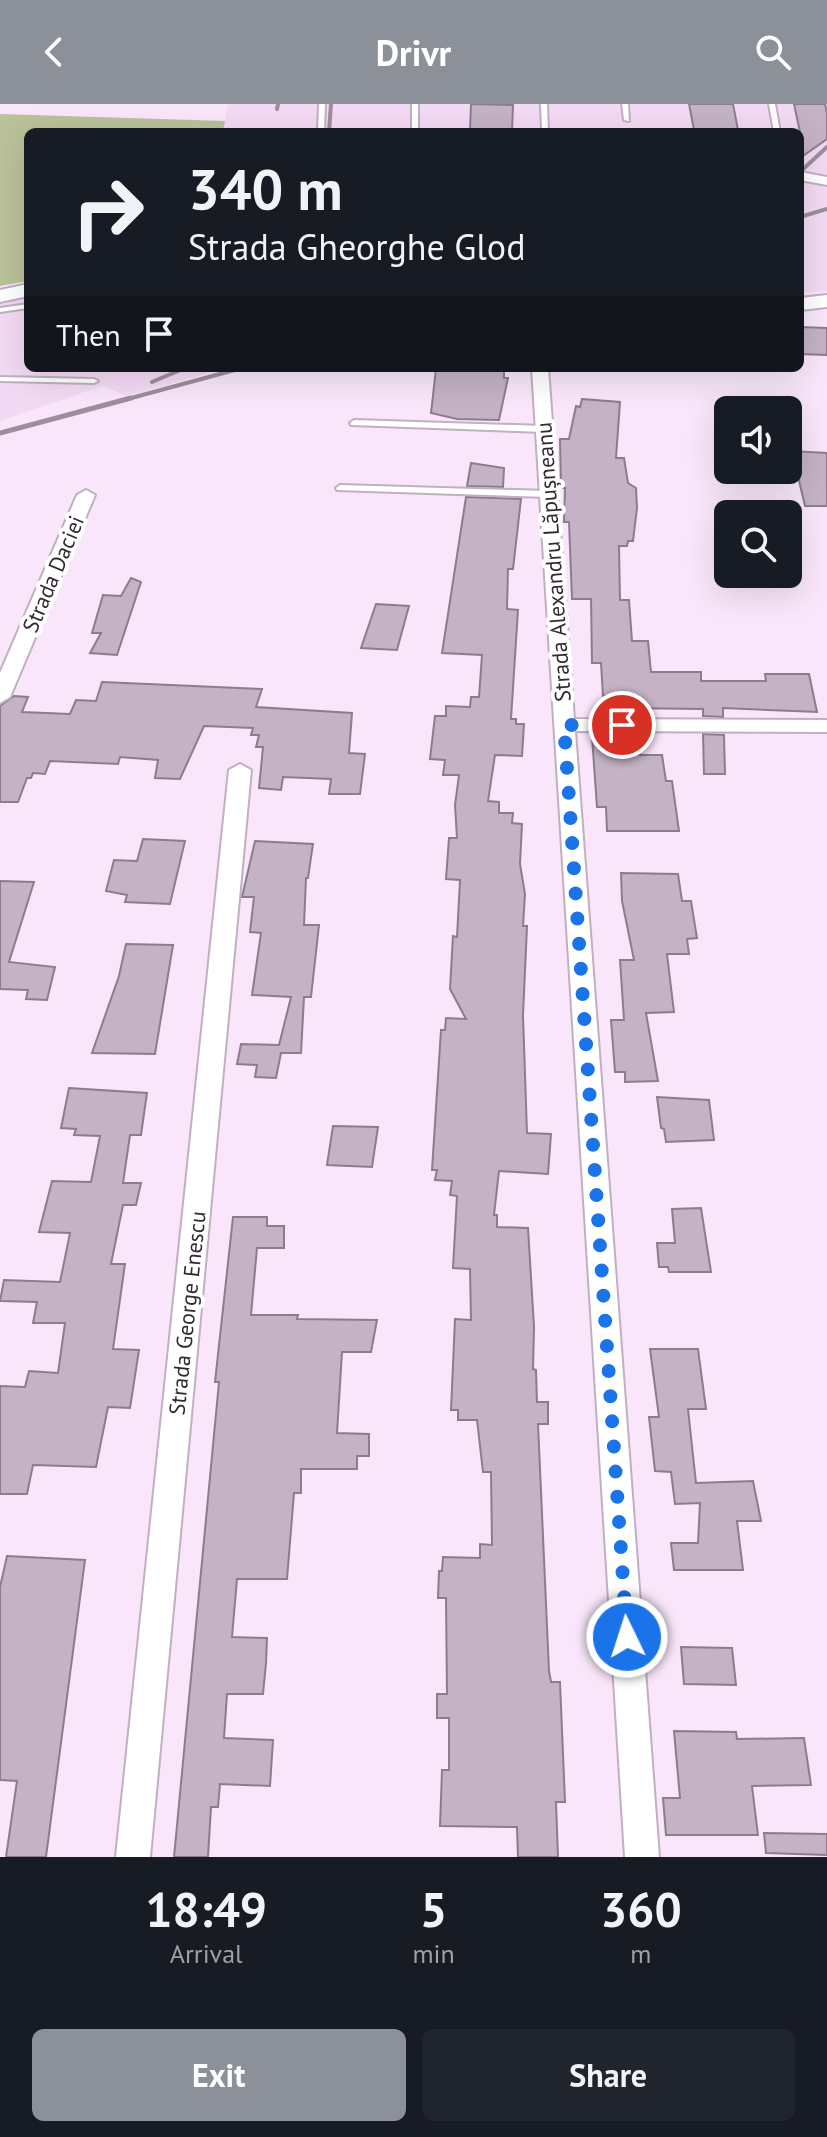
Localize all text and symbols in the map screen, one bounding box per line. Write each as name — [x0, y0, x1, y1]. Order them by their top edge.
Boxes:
text: Drivr — [376, 29, 451, 76]
icon: back — [32, 30, 76, 74]
icon: search — [751, 30, 795, 74]
text: 340 m — [188, 153, 343, 225]
icon: right — [56, 160, 160, 264]
text: Strada Gheorghe Glod — [188, 223, 526, 270]
icon: arrive — [137, 312, 181, 356]
text: Then — [56, 315, 121, 354]
map controls — [714, 396, 802, 588]
button: sound — [714, 396, 802, 484]
street label: Strada Alexandru Lăpușneanu — [529, 421, 577, 703]
button: search — [714, 500, 802, 588]
street label: Strada Daciei — [16, 511, 90, 637]
pin — [588, 691, 656, 759]
icon: arrive — [600, 703, 644, 747]
street label: Strada George Enescu — [162, 1210, 212, 1416]
position arrow — [585, 1595, 669, 1679]
text: 18:49 — [145, 1878, 267, 1940]
text: 5 — [420, 1878, 447, 1940]
text: 360 — [600, 1878, 682, 1940]
text: Arrival — [170, 1937, 243, 1970]
text: min — [412, 1937, 455, 1970]
text: m — [630, 1937, 651, 1970]
button: Exit — [32, 2029, 406, 2121]
button: Share — [422, 2029, 795, 2121]

